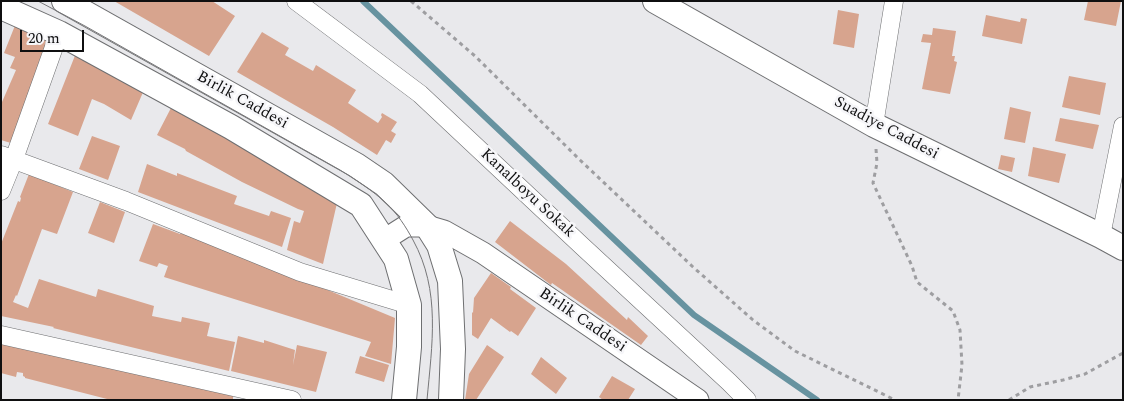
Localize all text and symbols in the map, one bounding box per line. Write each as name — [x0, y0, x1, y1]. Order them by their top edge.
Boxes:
scale bar — [22, 20, 86, 52]
text: 20 m — [28, 27, 60, 50]
street label: Birlik Caddesi — [193, 68, 291, 134]
street label: Suadiye Caddesi — [830, 93, 942, 165]
street label: Kanalboyu Sokak — [476, 145, 578, 243]
street label: Birlik Caddesi — [535, 285, 629, 357]

